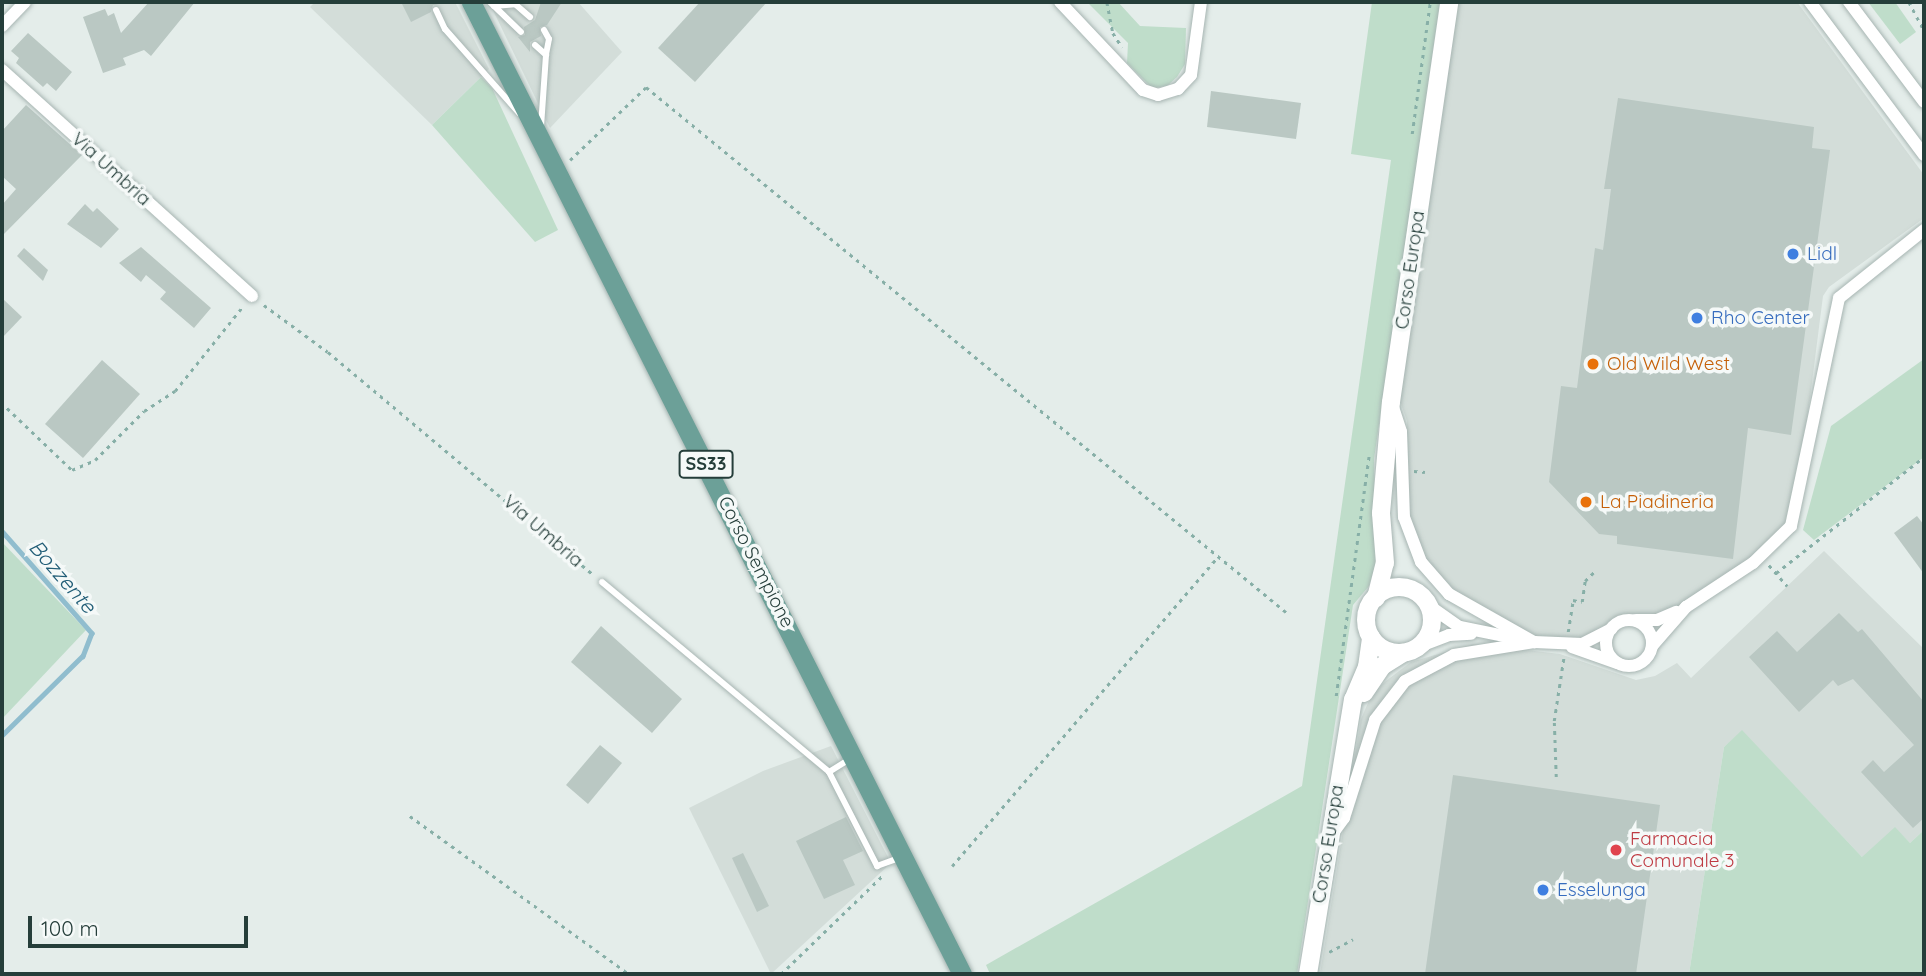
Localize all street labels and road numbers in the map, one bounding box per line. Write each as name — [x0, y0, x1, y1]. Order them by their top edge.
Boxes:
street label: Via Umbria — [67, 128, 155, 210]
street label: Corso Europa — [1390, 209, 1430, 331]
road number: SS33 — [678, 450, 734, 478]
street label: Via Umbria — [498, 490, 588, 572]
street label: Corso Sempione — [713, 493, 799, 631]
street label: Corso Europa — [1307, 783, 1349, 905]

